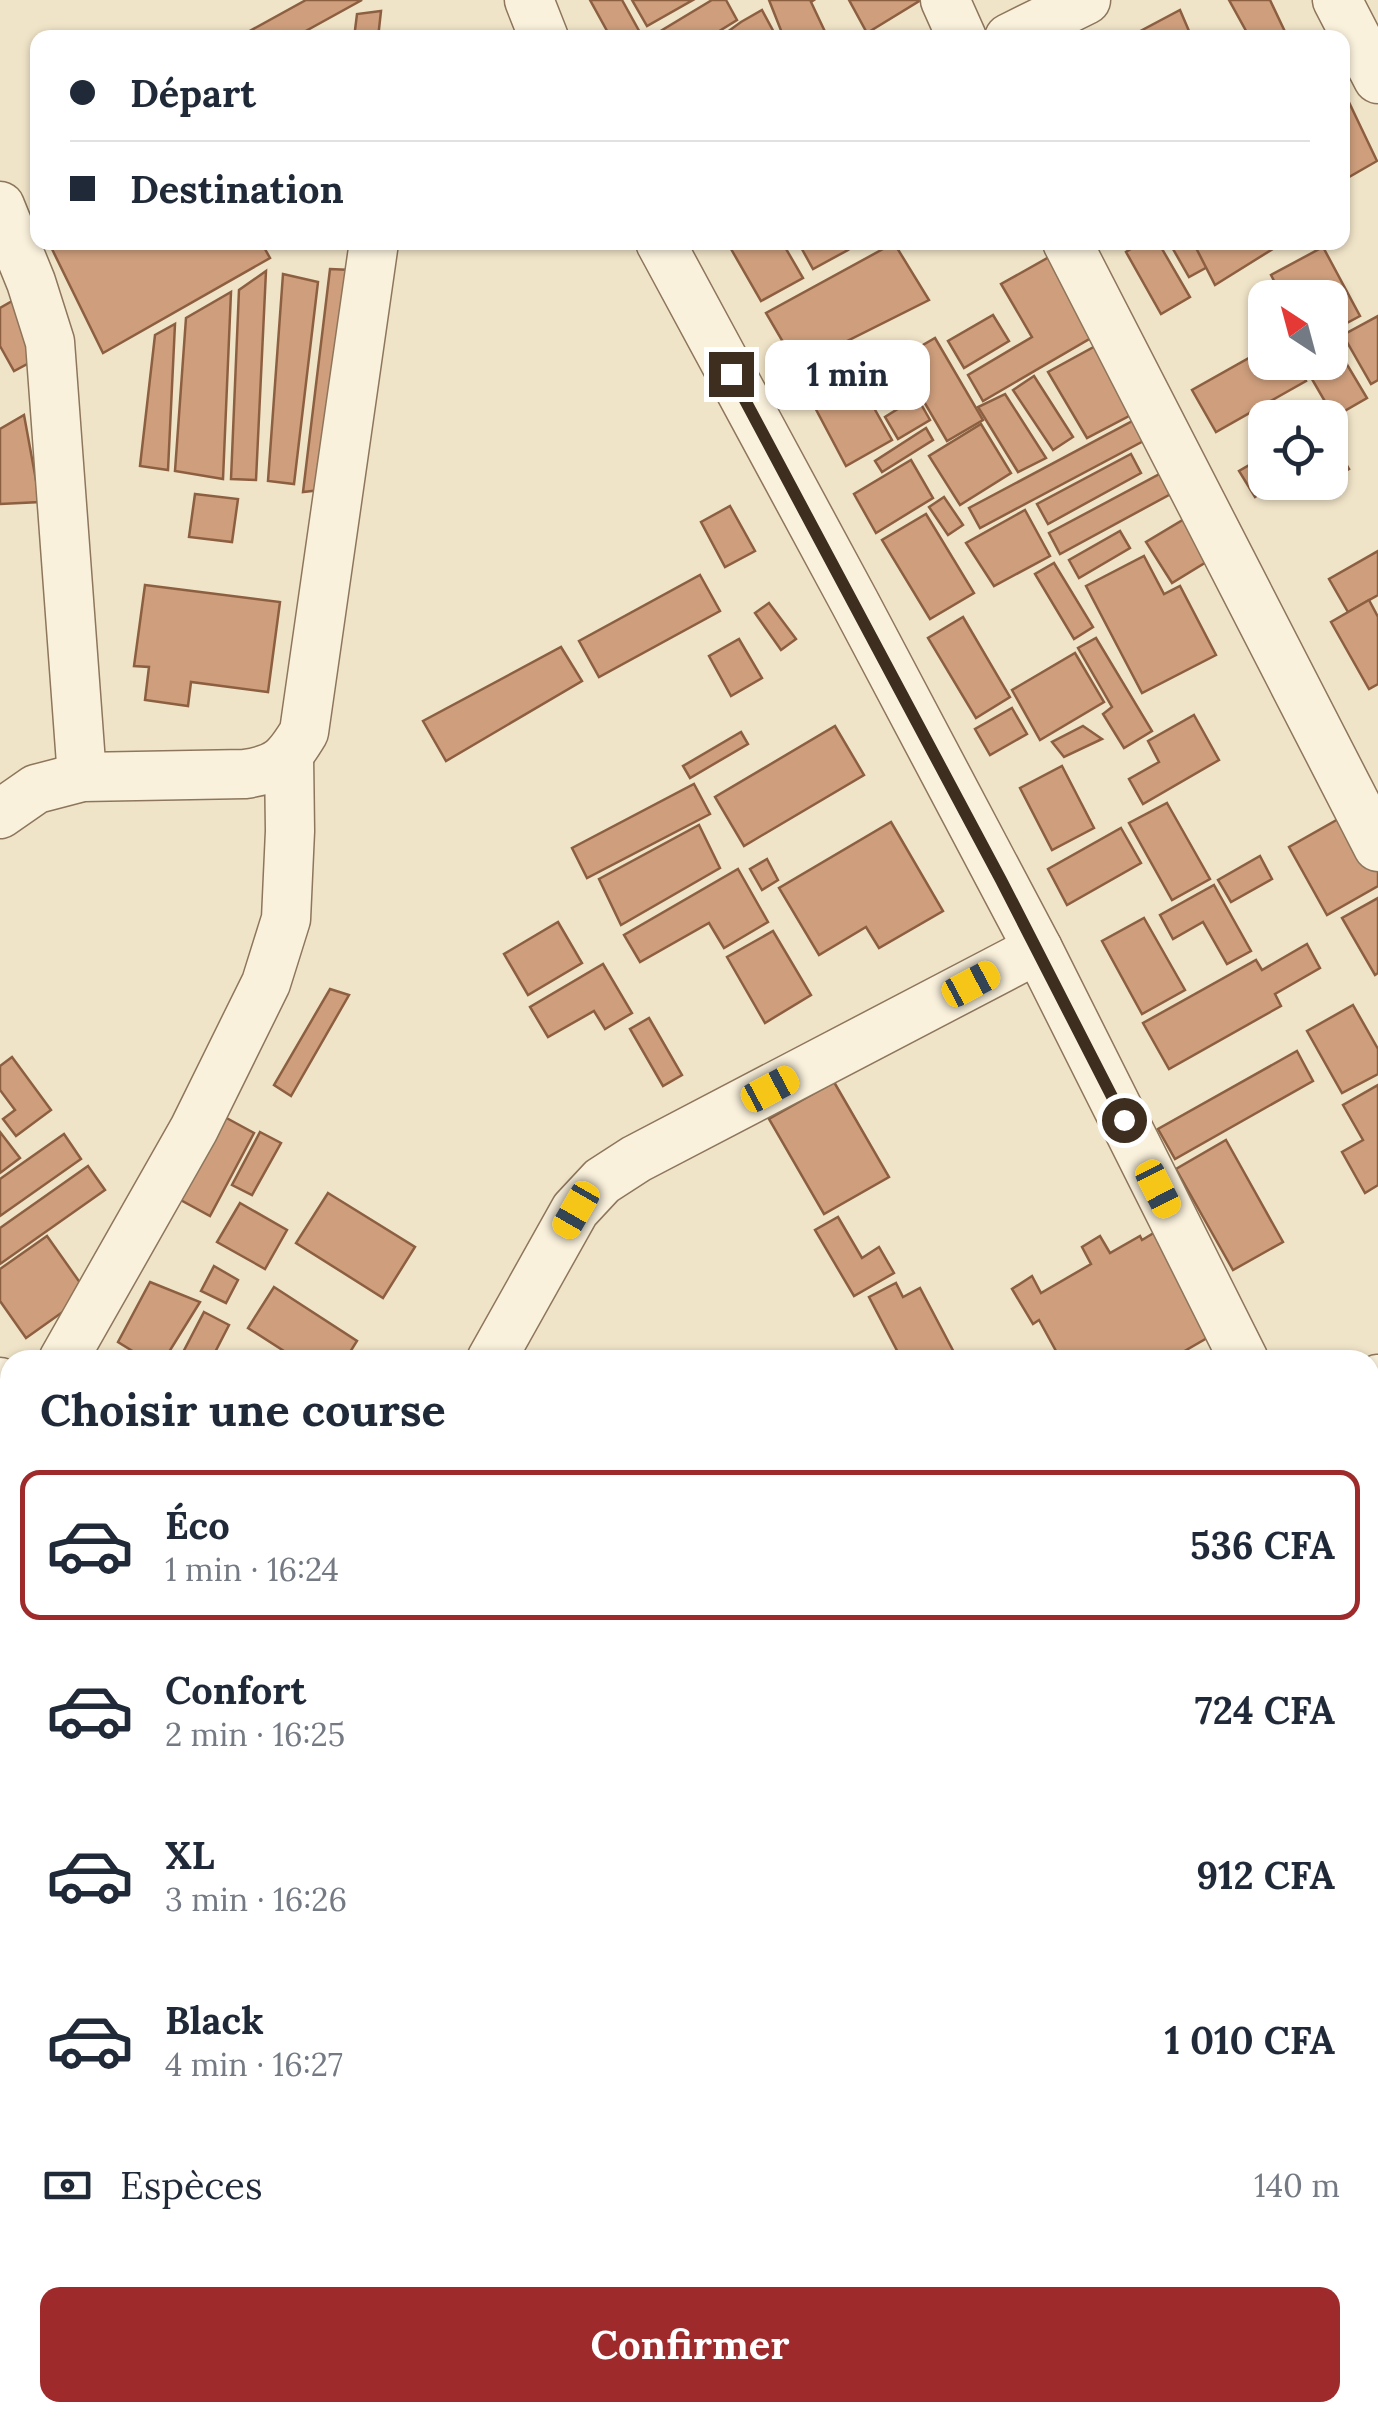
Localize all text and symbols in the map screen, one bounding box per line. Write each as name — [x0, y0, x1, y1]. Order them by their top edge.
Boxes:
text: Départ — [130, 69, 256, 117]
text: Destination — [130, 165, 344, 213]
north arrow — [1248, 280, 1348, 380]
map controls — [1248, 280, 1348, 500]
callout: 1 min — [766, 339, 931, 409]
route end — [709, 352, 754, 397]
text: 1 min — [807, 354, 888, 395]
button: locate — [1248, 400, 1348, 500]
car — [937, 957, 1005, 1011]
car — [736, 1062, 804, 1116]
route start — [1102, 1098, 1147, 1143]
car — [1131, 1155, 1185, 1223]
car — [548, 1177, 604, 1243]
text: Choisir une course — [40, 1381, 446, 1438]
icon: car — [45, 1500, 135, 1590]
text: Éco — [165, 1501, 230, 1549]
text: 536 CFA — [1190, 1521, 1335, 1569]
text: 1 min · 16:24 — [165, 1549, 339, 1590]
icon: car — [45, 1665, 135, 1755]
text: Confort — [165, 1666, 306, 1714]
text: 724 CFA — [1195, 1686, 1335, 1734]
text: 2 min · 16:25 — [165, 1714, 345, 1755]
icon: car — [45, 1830, 135, 1920]
text: XL — [165, 1831, 215, 1879]
text: 912 CFA — [1196, 1851, 1335, 1899]
text: 3 min · 16:26 — [165, 1879, 347, 1920]
icon: car — [45, 1995, 135, 2085]
text: Black — [165, 1996, 264, 2044]
text: 1 010 CFA — [1165, 2016, 1335, 2064]
text: 4 min · 16:27 — [165, 2044, 343, 2085]
icon: cash — [40, 2158, 95, 2213]
text: Espèces — [120, 2161, 263, 2209]
text: 140 m — [1254, 2165, 1340, 2206]
button: Confirmer — [40, 2287, 1340, 2402]

